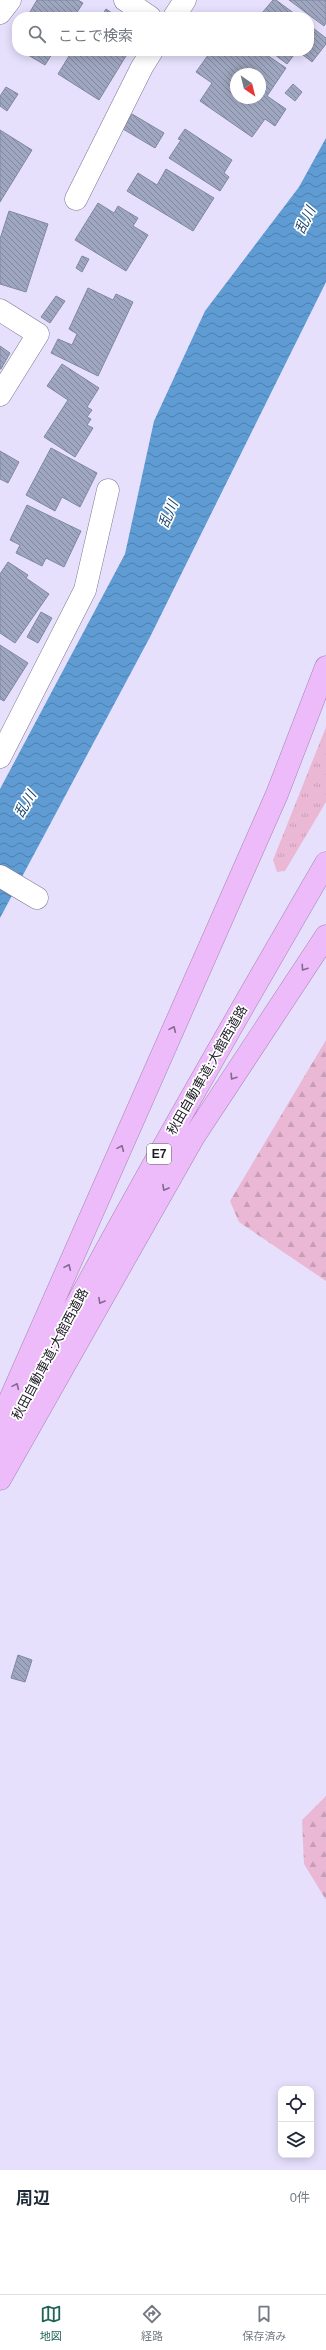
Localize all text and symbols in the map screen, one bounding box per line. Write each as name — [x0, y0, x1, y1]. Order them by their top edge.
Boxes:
search box — [12, 12, 314, 56]
icon: search — [26, 23, 48, 45]
text: ここで検索 — [58, 27, 133, 44]
north arrow — [230, 68, 266, 104]
water label: 乱川 — [292, 202, 319, 236]
water label: 乱川 — [155, 496, 182, 530]
water label: 乱川 — [11, 786, 40, 820]
one-way arrow — [301, 964, 309, 971]
street label: 秋田自動車道;大館西道路 — [164, 1003, 250, 1137]
one-way arrow — [168, 1026, 176, 1034]
one-way arrow — [230, 1073, 238, 1080]
road number: E7 — [147, 1144, 171, 1164]
one-way arrow — [116, 1145, 124, 1152]
one-way arrow — [163, 1184, 170, 1191]
one-way arrow — [63, 1264, 71, 1272]
street label: 秋田自動車道;大館西道路 — [9, 1286, 91, 1422]
one-way arrow — [99, 1297, 106, 1304]
one-way arrow — [11, 1383, 19, 1391]
map controls — [278, 2086, 314, 2158]
button: locate — [278, 2086, 314, 2122]
button: layers — [278, 2122, 314, 2158]
text: 周辺 — [16, 2189, 50, 2208]
text: 0件 — [290, 2190, 310, 2205]
tab: 地図 — [40, 2303, 62, 2343]
tab: 経路 — [141, 2303, 163, 2343]
tab: 保存済み — [242, 2303, 286, 2343]

